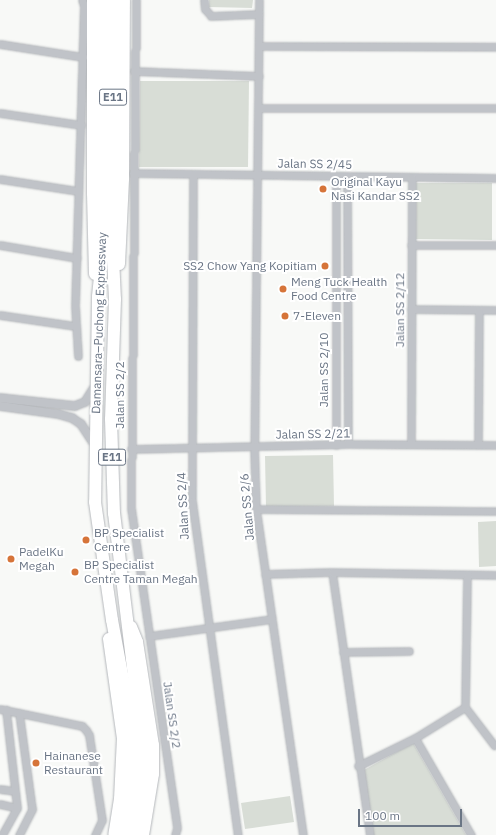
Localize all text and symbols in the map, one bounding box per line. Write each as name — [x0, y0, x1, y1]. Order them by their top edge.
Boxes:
road number: E11 — [99, 88, 127, 106]
street label: Jalan SS 2/45 — [278, 156, 352, 172]
place label: Original Kayu Nasi Kandar SS2 — [331, 175, 420, 203]
marker: Original Kayu Nasi Kandar SS2 — [318, 184, 328, 194]
street label: Damansara–Puchong Expressway — [89, 232, 109, 414]
place label: SS2 Chow Yang Kopitiam — [183, 259, 317, 273]
marker: SS2 Chow Yang Kopitiam — [320, 261, 330, 271]
street label: Jalan SS 2/12 — [393, 273, 407, 347]
place label: Meng Tuck Health Food Centre — [291, 275, 387, 303]
marker: Meng Tuck Health Food Centre — [278, 284, 288, 294]
place label: 7-Eleven — [293, 309, 341, 323]
marker: 7-Eleven — [280, 311, 290, 321]
street label: Jalan SS 2/10 — [317, 333, 331, 407]
street label: Jalan SS 2/2 — [113, 361, 127, 429]
street label: Jalan SS 2/21 — [276, 426, 350, 442]
road number: E11 — [98, 448, 126, 466]
street label: Jalan SS 2/4 — [174, 472, 192, 540]
street label: Jalan SS 2/6 — [237, 473, 257, 541]
place label: BP Specialist Centre — [94, 526, 164, 554]
marker: BP Specialist Centre — [81, 535, 91, 545]
place label: PadelKu Megah — [19, 545, 64, 573]
marker: PadelKu Megah — [6, 554, 16, 564]
place label: BP Specialist Centre Taman Megah — [84, 558, 198, 586]
marker: BP Specialist Centre Taman Megah — [69, 566, 81, 578]
street label: Jalan SS 2/2 — [160, 681, 184, 749]
place label: Hainanese Restaurant — [44, 749, 103, 777]
marker: Hainanese Restaurant — [31, 758, 41, 768]
scale bar — [360, 801, 464, 827]
text: 100 m — [365, 808, 400, 823]

